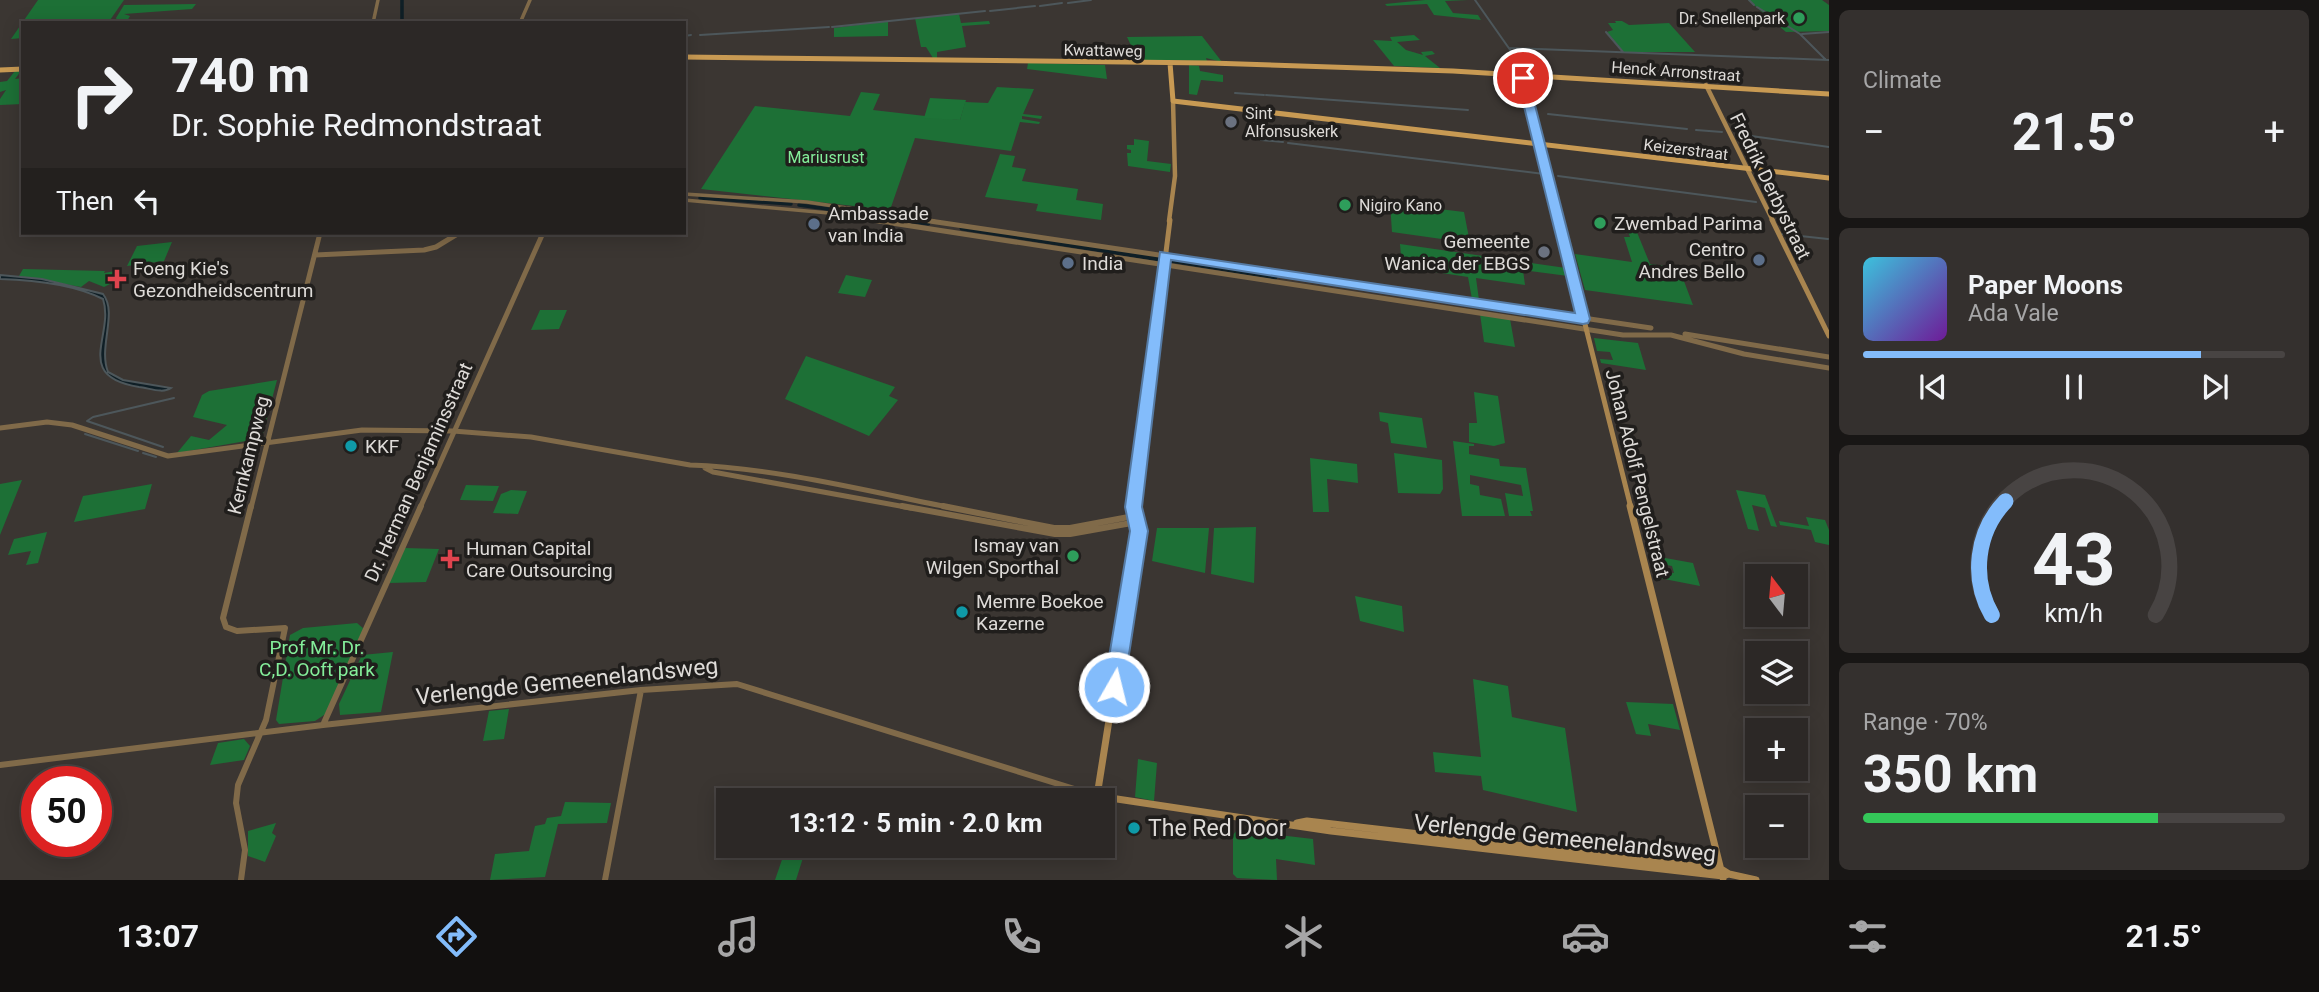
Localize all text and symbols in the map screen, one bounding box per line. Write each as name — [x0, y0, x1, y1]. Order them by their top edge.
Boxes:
place label: Dr. Snellenpark — [1679, 9, 1786, 28]
marker: Dr. Snellenpark — [1791, 10, 1807, 26]
street label: Kwattaweg — [1063, 40, 1143, 61]
text: 740 m — [171, 47, 310, 104]
pin — [1493, 48, 1553, 108]
icon: right — [56, 49, 147, 140]
street label: Henck Arronstraat — [1611, 58, 1741, 85]
icon: arrive — [1504, 59, 1542, 97]
text: Climate — [1863, 67, 1942, 94]
text: 21.5° — [2012, 102, 2137, 163]
place label: Sint Alfonsuskerk — [1245, 104, 1339, 141]
text: Dr. Sophie Redmondstraat — [171, 106, 542, 144]
street label: Fredrik Derbystraat — [1725, 109, 1816, 263]
text: − — [1863, 110, 1885, 154]
text: + — [2263, 110, 2285, 154]
marker: Sint Alfonsuskerk — [1223, 114, 1239, 130]
street label: Keizerstraat — [1643, 135, 1729, 164]
park label: Mariusrust — [788, 148, 864, 167]
icon: left — [128, 182, 166, 220]
text: Then — [56, 186, 114, 216]
place label: Nigiro Kano — [1359, 196, 1442, 215]
marker: Nigiro Kano — [1337, 197, 1353, 213]
place label: Ambassade van India — [828, 202, 929, 247]
place label: Zwembad Parima — [1614, 212, 1763, 235]
marker: Zwembad Parima — [1592, 215, 1608, 231]
marker: Ambassade van India — [806, 216, 822, 232]
place label: Gemeente Wanica der EBGS — [1384, 230, 1530, 275]
place label: Centro Andres Bello — [1639, 238, 1745, 283]
marker: Gemeente Wanica der EBGS — [1536, 244, 1552, 260]
place label: India — [1082, 252, 1123, 275]
marker: Centro Andres Bello — [1751, 252, 1767, 268]
marker: India — [1060, 255, 1076, 271]
place label: Foeng Kie's Gezondheidscentrum — [133, 257, 313, 302]
marker: Foeng Kie's Gezondheidscentrum — [107, 269, 127, 289]
text: Paper Moons — [1968, 270, 2123, 300]
text: Ada Vale — [1968, 300, 2059, 327]
street label: Dr. Herman Benjaminsstraat — [360, 359, 477, 585]
street label: Johan Adolf Pengelstraat — [1600, 367, 1675, 580]
icon: previous — [1914, 368, 1952, 406]
icon: pause — [2055, 368, 2093, 406]
icon: next — [2196, 368, 2234, 406]
street label: Kernkampweg — [223, 394, 274, 517]
place label: KKF — [365, 435, 399, 458]
marker: KKF — [343, 438, 359, 454]
text: 43 — [2032, 517, 2116, 603]
place label: Ismay van Wilgen Sporthal — [926, 534, 1059, 579]
place label: Human Capital Care Outsourcing — [466, 537, 613, 582]
marker: Ismay van Wilgen Sporthal — [1065, 548, 1081, 564]
marker: Human Capital Care Outsourcing — [440, 549, 460, 569]
north arrow — [1745, 564, 1808, 626]
map controls — [1745, 564, 1808, 858]
place label: Memre Boekoe Kazerne — [976, 590, 1104, 635]
text: km/h — [2045, 599, 2103, 628]
marker: Memre Boekoe Kazerne — [954, 604, 970, 620]
park label: Prof Mr. Dr. C,D. Ooft park — [259, 636, 375, 681]
button: layers — [1745, 641, 1808, 704]
position arrow — [1077, 650, 1151, 724]
street label: Verlengde Gemeenelandsweg — [415, 652, 720, 711]
text: Range · 70% — [1863, 709, 1988, 736]
button: + — [1745, 718, 1808, 781]
text: 350 km — [1863, 744, 2038, 805]
speed limit sign: 50 — [21, 766, 112, 857]
button: − — [1745, 795, 1808, 858]
text: 13:12 · 5 min · 2.0 km — [788, 808, 1043, 838]
street label: Verlengde Gemeenelandsweg — [1412, 809, 1717, 868]
place label: The Red Door — [1148, 815, 1287, 842]
marker: The Red Door — [1126, 820, 1142, 836]
icon: directions — [432, 912, 481, 961]
icon: music — [714, 912, 763, 961]
icon: phone — [997, 912, 1046, 961]
icon: climate — [1279, 912, 1328, 961]
icon: car — [1561, 912, 1610, 961]
icon: filters — [1843, 912, 1892, 961]
text: 13:07 — [117, 917, 199, 955]
text: 21.5° — [2125, 917, 2202, 955]

